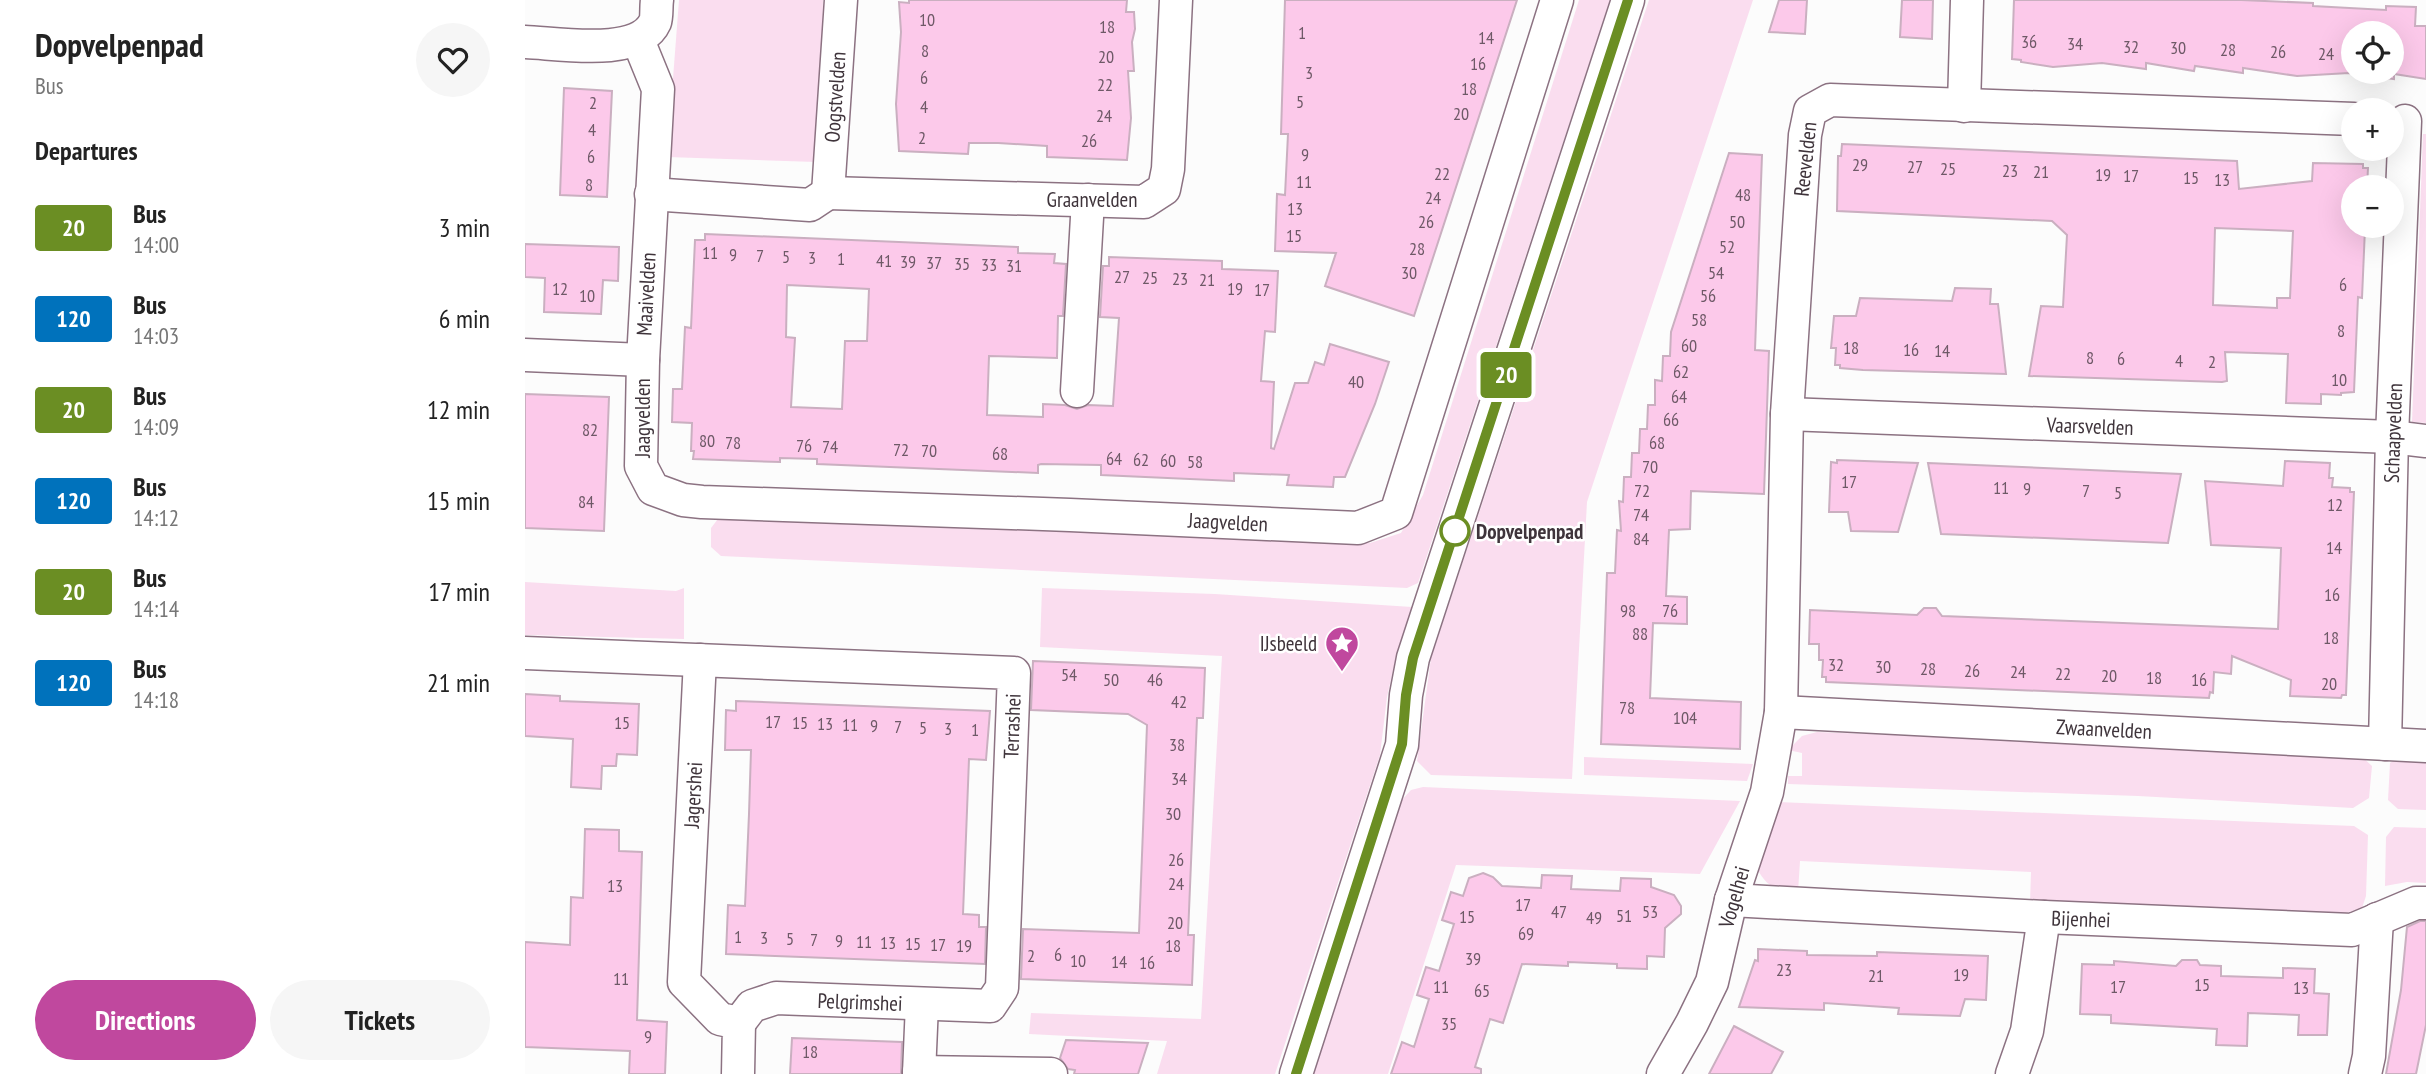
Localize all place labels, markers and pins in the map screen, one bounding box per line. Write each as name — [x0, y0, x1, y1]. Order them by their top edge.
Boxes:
marker: Dopvelpenpad — [1440, 516, 1470, 546]
place label: Dopvelpenpad — [1476, 518, 1583, 545]
place icon: IJsbeeld — [1323, 624, 1361, 673]
place label: IJsbeeld — [1260, 630, 1317, 657]

